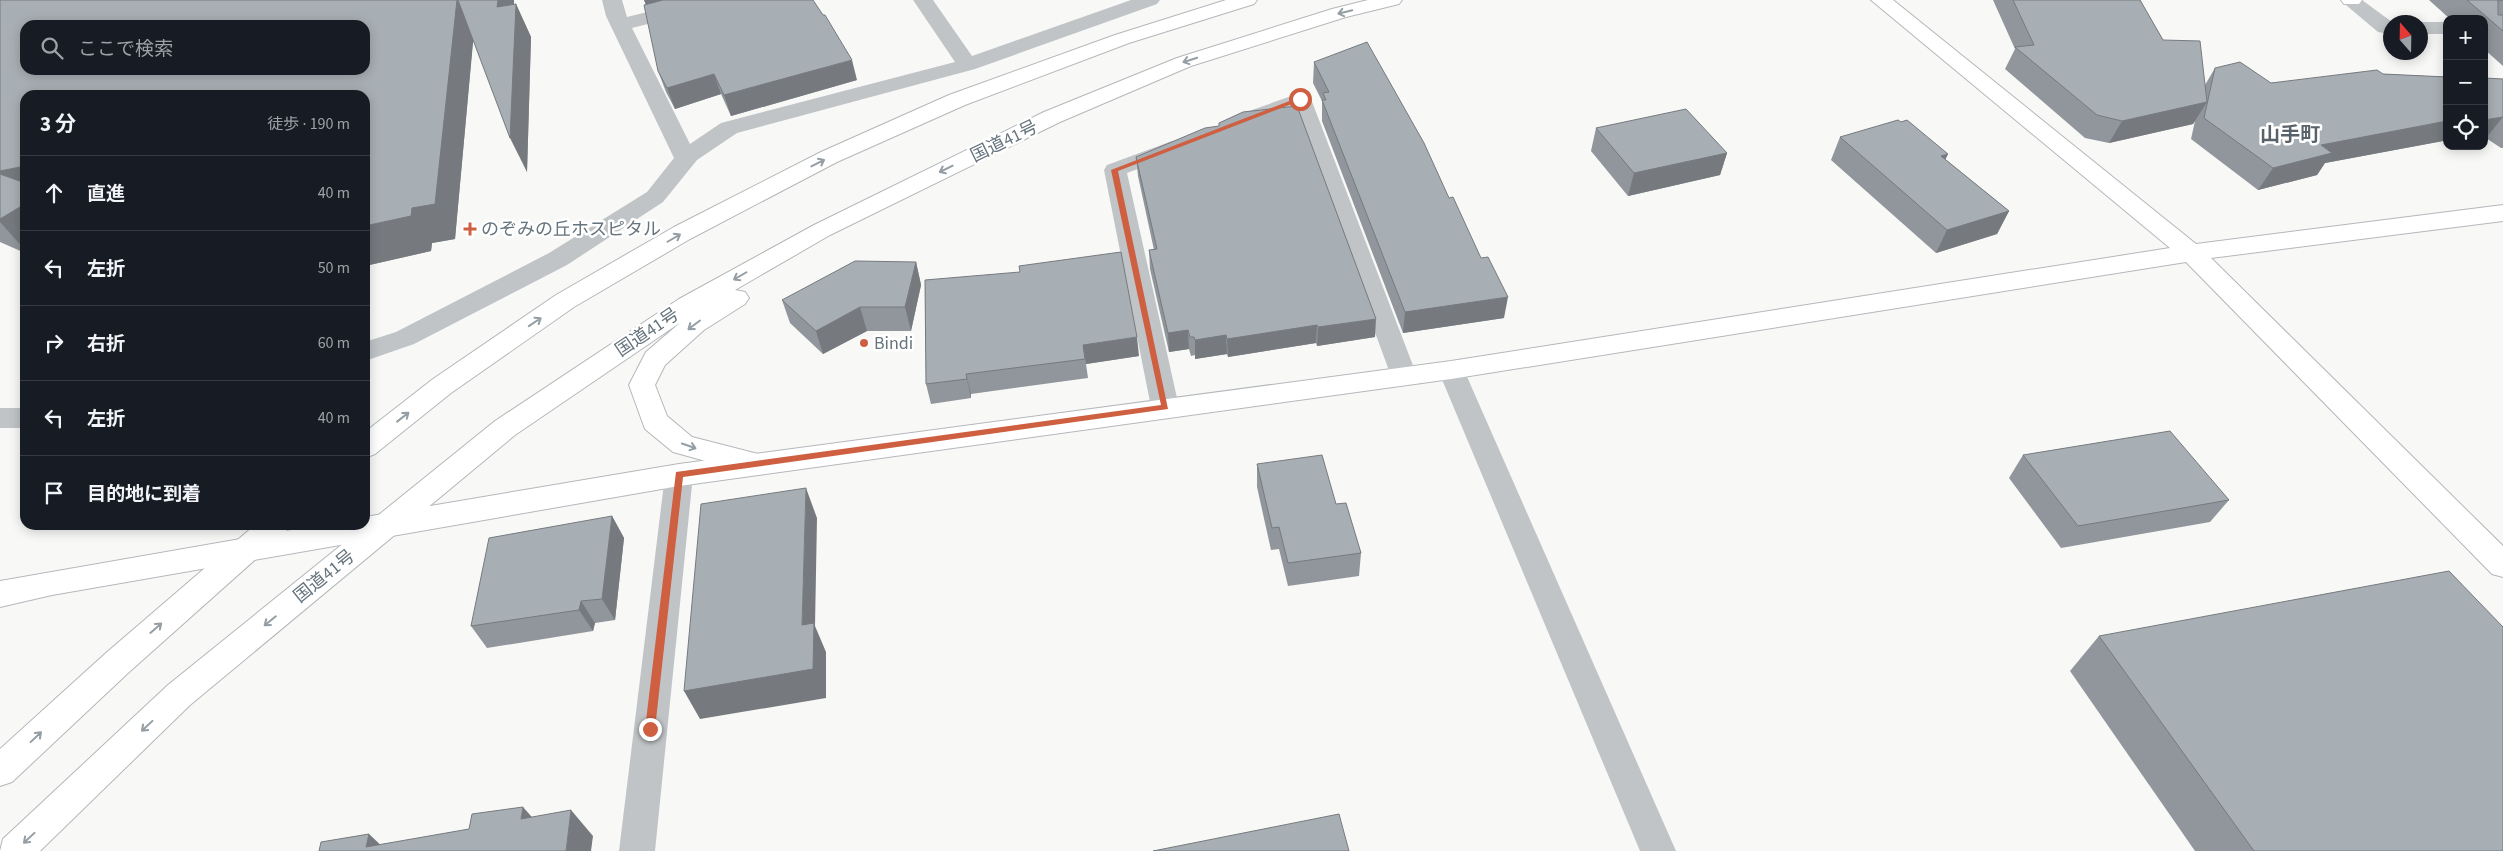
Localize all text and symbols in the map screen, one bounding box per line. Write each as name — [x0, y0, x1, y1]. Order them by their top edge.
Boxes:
one-way arrow — [1338, 8, 1354, 17]
north arrow — [2383, 15, 2428, 60]
map controls — [2443, 15, 2488, 150]
button: + — [2443, 15, 2488, 60]
search box — [20, 20, 370, 75]
icon: search — [38, 34, 66, 62]
text: ここで検索 — [78, 36, 173, 63]
one-way arrow — [1182, 56, 1198, 66]
button: − — [2443, 60, 2488, 105]
route start — [1289, 88, 1312, 111]
button: locate — [2443, 105, 2488, 150]
text: 3 分 — [40, 109, 76, 139]
text: 徒歩 · 190 m — [267, 113, 350, 135]
street label: 国道41号 — [966, 114, 1042, 168]
district label: 山手町 — [2260, 121, 2320, 149]
one-way arrow — [811, 158, 826, 168]
one-way arrow — [939, 165, 954, 174]
icon: ahead — [40, 179, 68, 207]
text: 直進 — [87, 181, 125, 208]
text: 40 m — [318, 182, 350, 204]
place label: のぞみの丘ホスピタル — [481, 217, 661, 242]
marker: のぞみの丘ホスピタル — [463, 222, 477, 236]
one-way arrow — [667, 232, 681, 242]
icon: left — [40, 254, 68, 282]
text: 左折 — [87, 256, 125, 283]
text: 50 m — [318, 257, 350, 279]
one-way arrow — [732, 271, 747, 281]
street label: 国道41号 — [610, 302, 684, 363]
one-way arrow — [528, 317, 542, 327]
one-way arrow — [688, 320, 701, 331]
icon: right — [40, 329, 68, 357]
text: 右折 — [87, 331, 125, 358]
place label: Bindi — [874, 331, 913, 356]
text: 60 m — [318, 332, 350, 354]
marker: Bindi — [858, 337, 870, 349]
icon: left — [40, 404, 68, 432]
text: 左折 — [87, 406, 125, 433]
text: 40 m — [318, 407, 350, 429]
one-way arrow — [396, 411, 409, 422]
one-way arrow — [681, 441, 697, 451]
icon: arrive — [40, 479, 68, 507]
text: 目的地に到着 — [87, 481, 201, 508]
street label: 国道41号 — [289, 544, 360, 609]
one-way arrow — [264, 615, 277, 626]
one-way arrow — [150, 623, 163, 634]
route end — [639, 718, 662, 741]
one-way arrow — [141, 720, 153, 732]
one-way arrow — [29, 731, 42, 743]
one-way arrow — [22, 832, 35, 844]

